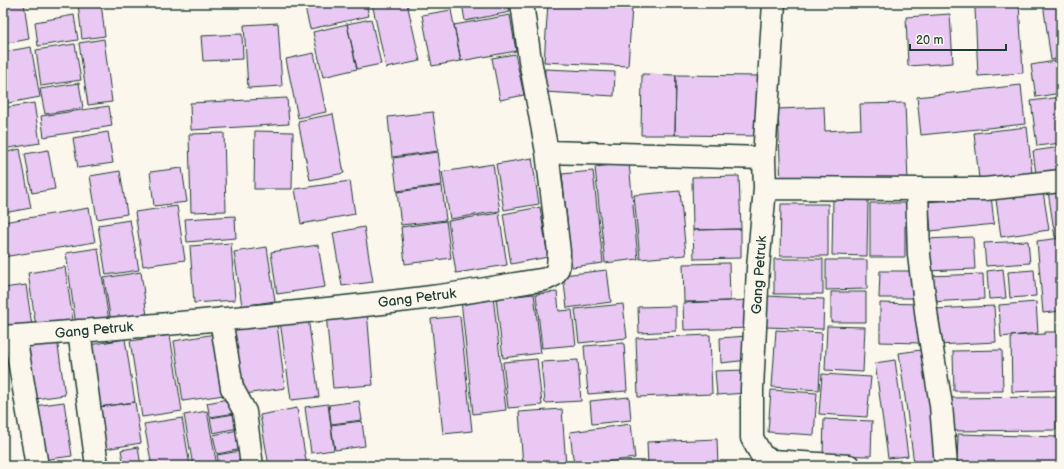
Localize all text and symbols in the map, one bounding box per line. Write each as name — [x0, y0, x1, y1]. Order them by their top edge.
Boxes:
scale bar — [910, 26, 1006, 52]
text: 20 m — [916, 33, 943, 48]
street label: Gang Petruk — [748, 235, 770, 315]
street label: Gang Petruk — [377, 285, 457, 311]
street label: Gang Petruk — [54, 318, 134, 342]

